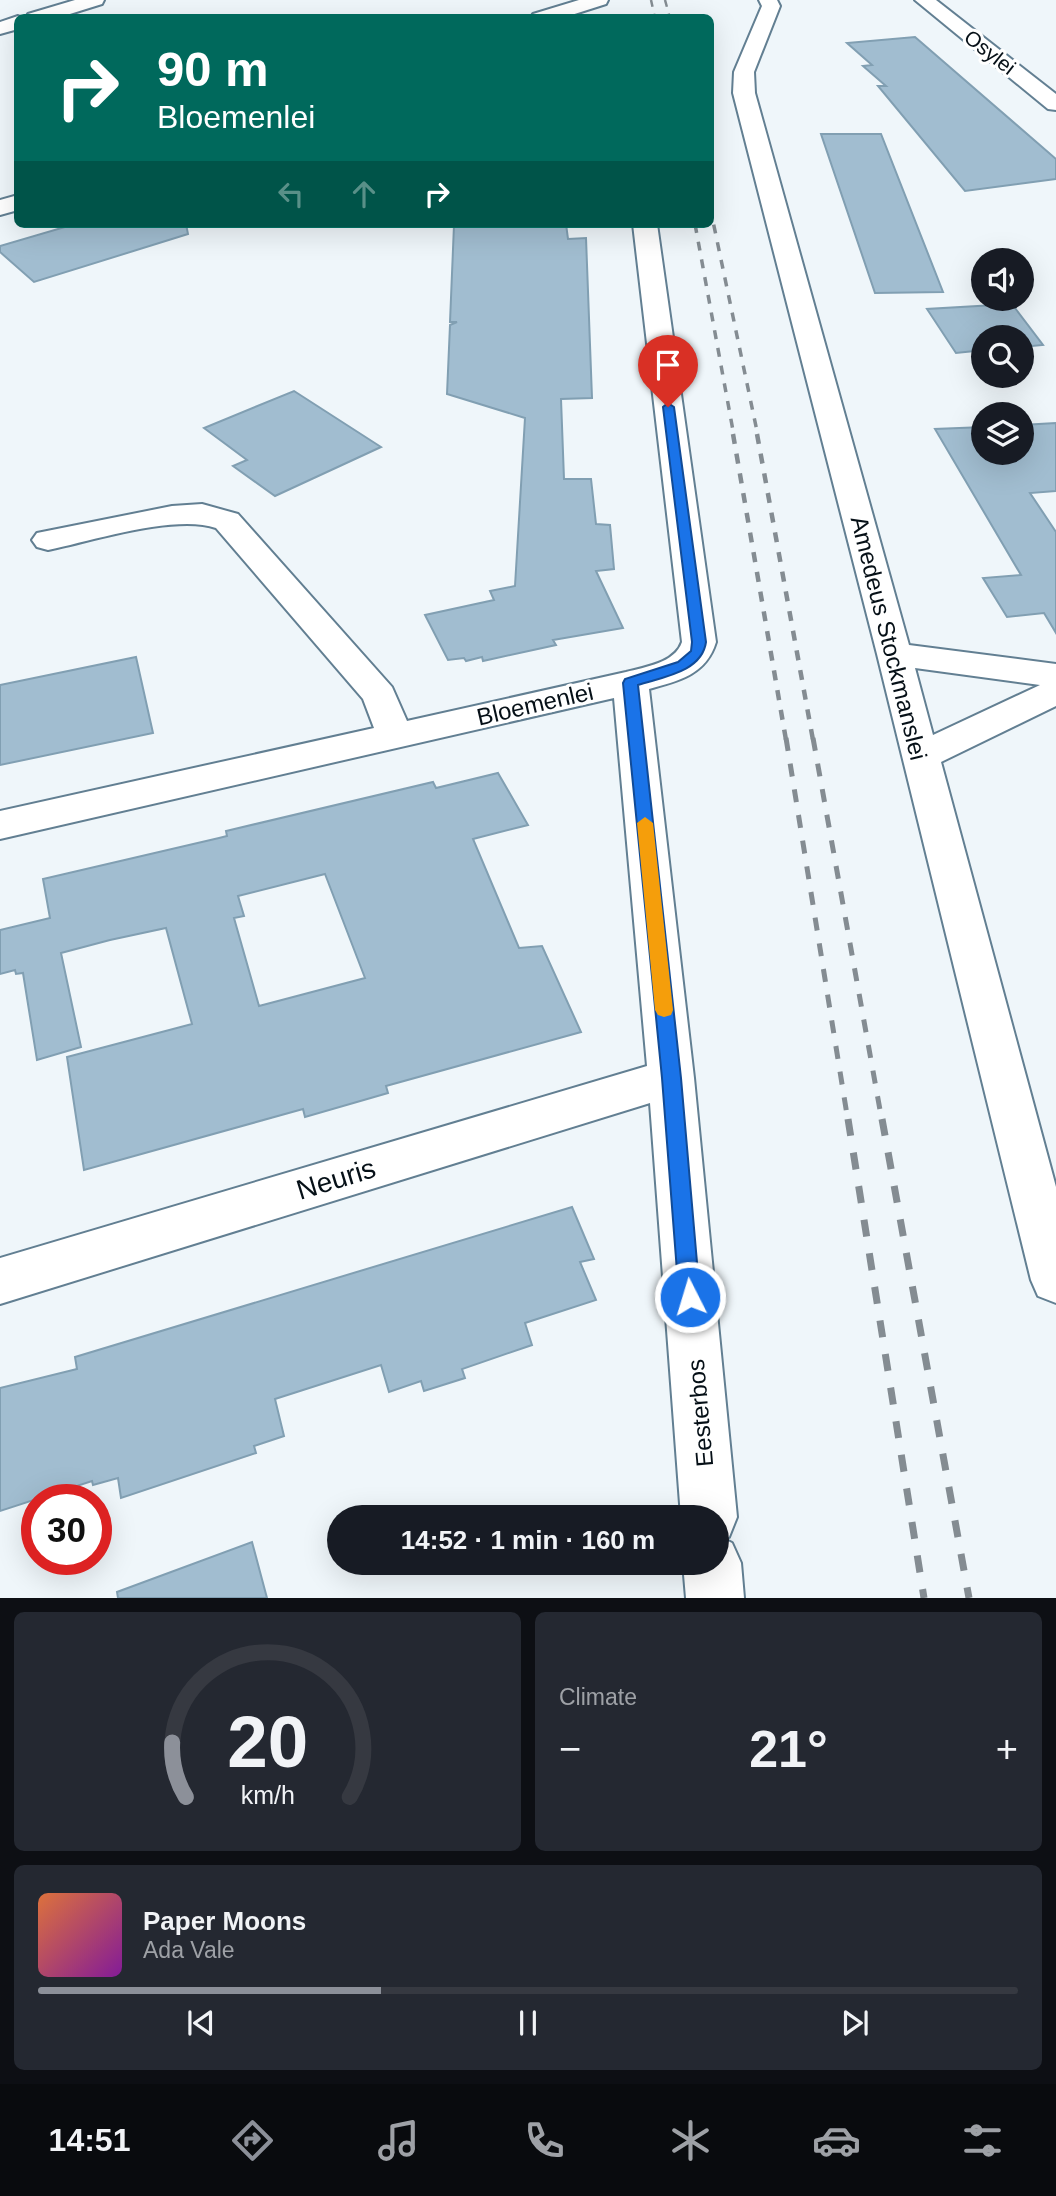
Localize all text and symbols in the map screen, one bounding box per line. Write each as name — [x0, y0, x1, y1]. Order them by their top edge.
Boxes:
street label: Osylei — [960, 25, 1020, 79]
icon: right — [42, 42, 133, 133]
text: 90 m — [157, 42, 269, 96]
text: Bloemenlei — [157, 99, 315, 135]
icon: left — [272, 175, 310, 213]
icon: ahead — [345, 175, 383, 213]
icon: right — [418, 175, 456, 213]
map controls — [971, 248, 1034, 465]
button: sound — [971, 248, 1034, 311]
button: search — [971, 325, 1034, 388]
pin — [638, 335, 698, 407]
icon: arrive — [649, 346, 687, 384]
button: layers — [971, 402, 1034, 465]
street label: Amedeus Stockmanslei — [846, 513, 932, 763]
street label: Bloemenlei — [474, 677, 596, 731]
street label: Neuris — [293, 1152, 379, 1206]
position arrow — [653, 1260, 727, 1334]
street label: Eesterbos — [682, 1358, 718, 1468]
speed limit sign: 30 — [21, 1484, 112, 1575]
text: 14:52 · 1 min · 160 m — [401, 1525, 655, 1555]
text: Climate — [559, 1684, 637, 1710]
text: 20 — [227, 1702, 308, 1783]
text: 21° — [749, 1720, 828, 1778]
text: − — [559, 1728, 581, 1770]
text: + — [996, 1728, 1018, 1770]
text: km/h — [240, 1781, 295, 1809]
text: Paper Moons — [143, 1906, 306, 1936]
text: Ada Vale — [143, 1937, 235, 1963]
icon: previous — [182, 2004, 220, 2042]
icon: pause — [509, 2004, 547, 2042]
icon: next — [836, 2004, 874, 2042]
icon: directions — [228, 2116, 277, 2165]
icon: music — [374, 2116, 423, 2165]
icon: phone — [520, 2116, 569, 2165]
icon: climate — [666, 2116, 715, 2165]
icon: car — [812, 2116, 861, 2165]
icon: filters — [958, 2116, 1007, 2165]
text: 14:51 — [49, 2122, 130, 2158]

